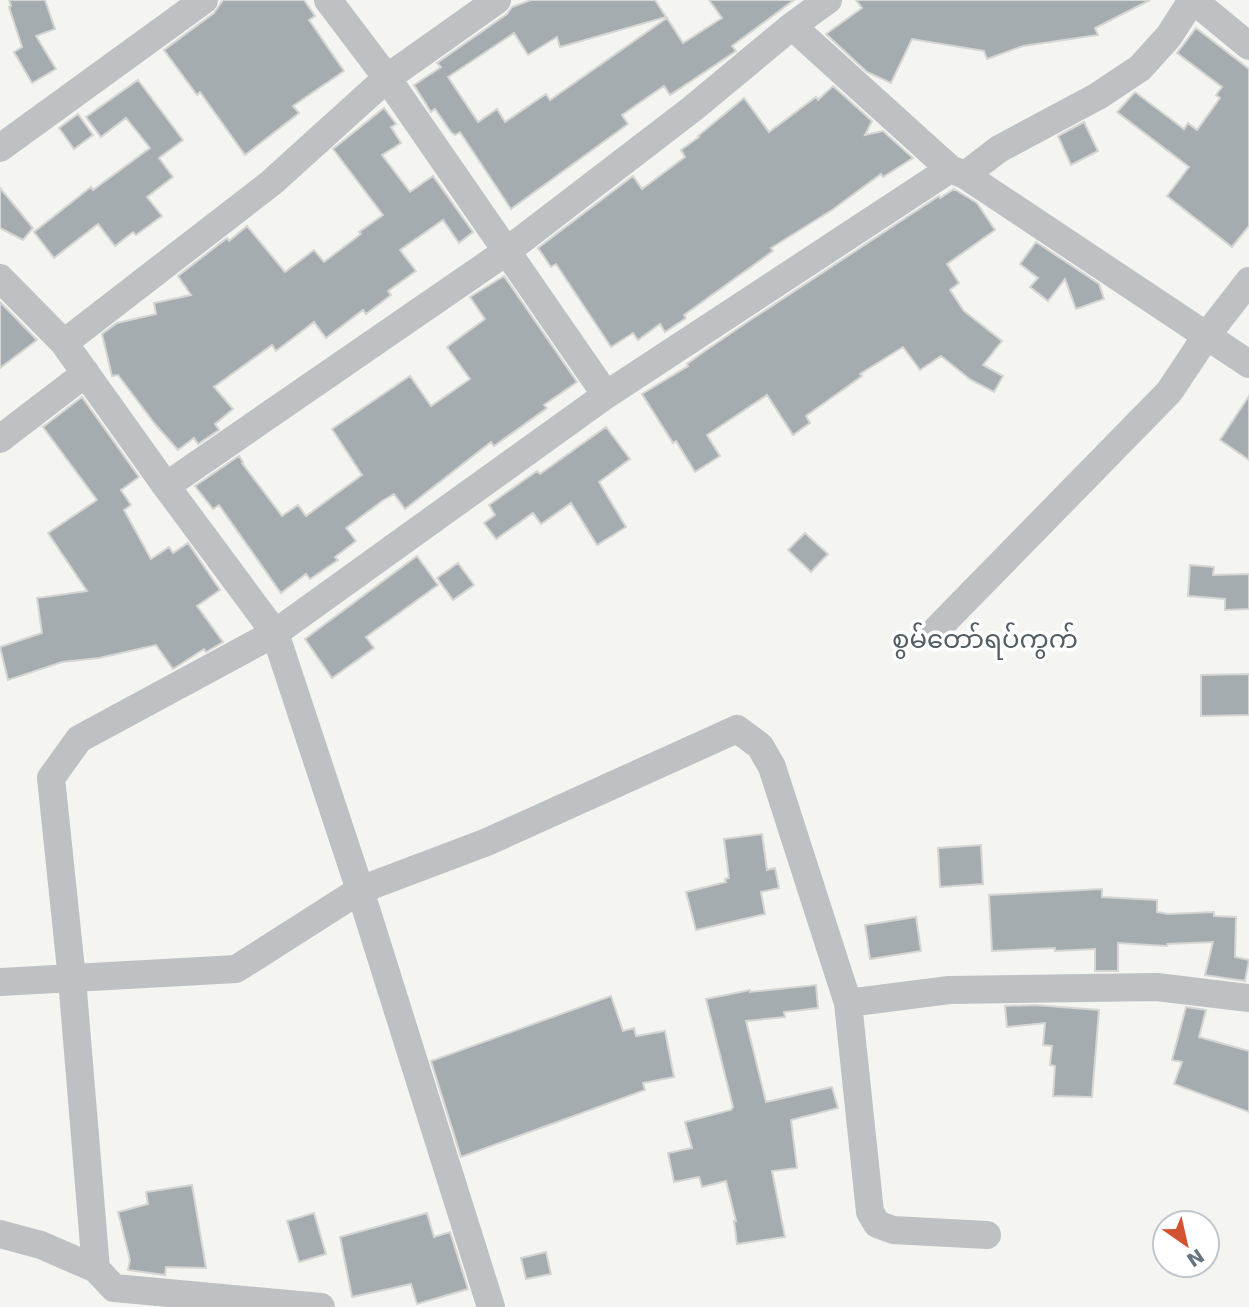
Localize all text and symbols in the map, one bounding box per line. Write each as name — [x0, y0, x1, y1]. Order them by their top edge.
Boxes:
district label: စွမ်တော်ရပ်ကွက် — [892, 622, 1078, 660]
north arrow — [1151, 1209, 1221, 1279]
text: N — [1183, 1245, 1208, 1272]

